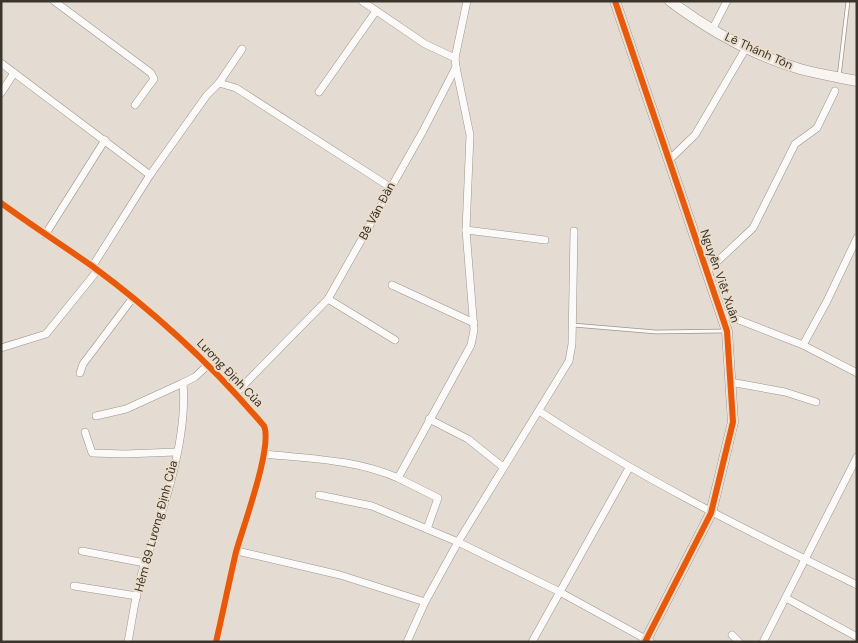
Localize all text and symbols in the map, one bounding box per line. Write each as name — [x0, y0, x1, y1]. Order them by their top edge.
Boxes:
street label: Lê Thánh Tôn — [722, 29, 796, 73]
street label: Bế Văn Đàn — [355, 179, 399, 243]
street label: Nguyễn Viết Xuân — [697, 227, 743, 325]
street label: Lương Định Của — [193, 335, 267, 411]
street label: Hẻm 89 Lương Định Của — [131, 459, 181, 593]

